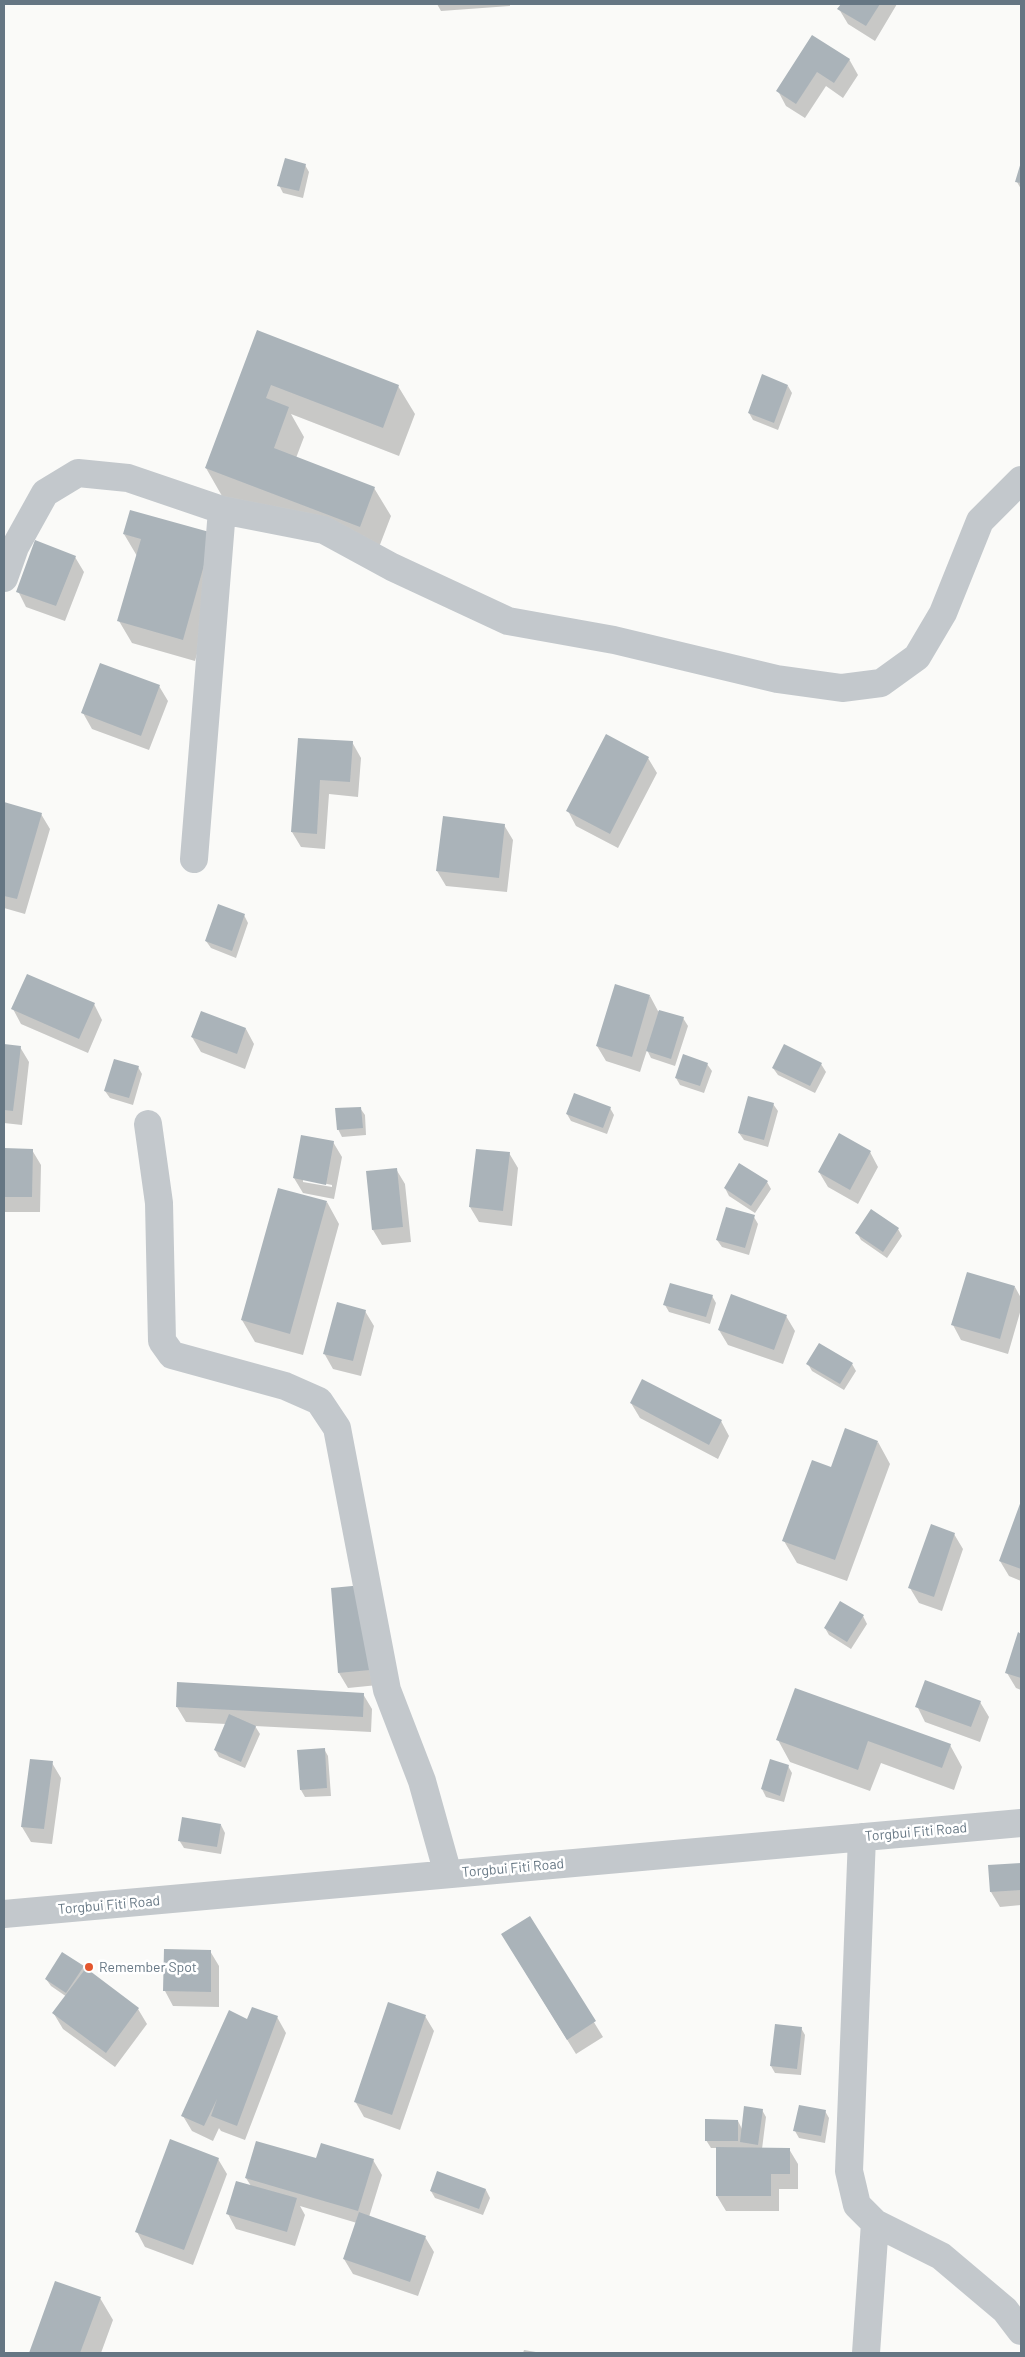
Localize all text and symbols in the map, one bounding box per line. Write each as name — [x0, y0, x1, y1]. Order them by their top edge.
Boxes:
street label: Torgbui Fiti Road — [864, 1819, 968, 1845]
street label: Torgbui Fiti Road — [461, 1855, 565, 1881]
street label: Torgbui Fiti Road — [57, 1892, 161, 1918]
place label: Remember Spot — [99, 1959, 197, 1975]
marker: Remember Spot — [83, 1961, 95, 1973]

